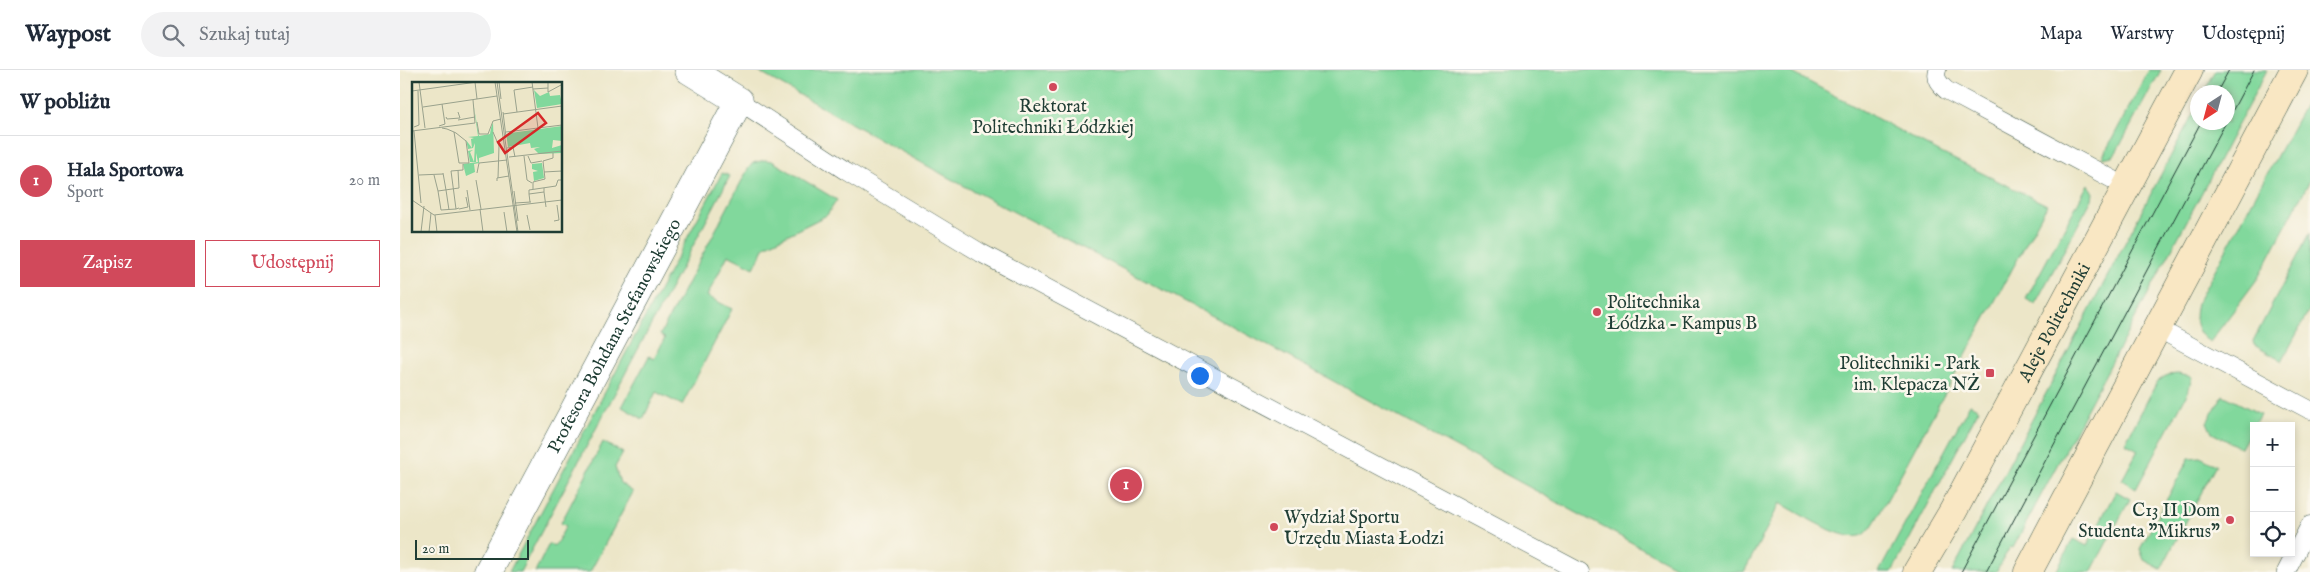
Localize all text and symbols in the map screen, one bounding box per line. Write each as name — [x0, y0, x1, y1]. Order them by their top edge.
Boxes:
search box — [141, 12, 491, 57]
text: Waypost — [25, 19, 111, 50]
icon: search — [159, 21, 187, 49]
text: Szukaj tutaj — [199, 23, 290, 47]
text: Mapa — [2040, 23, 2082, 46]
text: Warstwy — [2110, 23, 2174, 46]
text: Udostępnij — [2202, 23, 2285, 46]
marker: Rektorat Politechniki Łódzkiej — [1047, 81, 1059, 93]
inset map — [412, 82, 562, 232]
north arrow — [2190, 85, 2235, 130]
text: W pobliżu — [20, 89, 110, 116]
place label: Rektorat Politechniki Łódzkiej — [972, 96, 1134, 140]
text: Hala Sportowa — [67, 159, 184, 183]
text: 1 — [33, 171, 39, 191]
text: 20 m — [349, 171, 380, 191]
text: Sport — [67, 183, 104, 203]
street label: Profesora Bohdana Stefanowskiego — [543, 215, 687, 458]
button: Zapisz — [20, 240, 195, 287]
button: Udostępnij — [205, 240, 380, 287]
street label: Aleje Politechniki — [2014, 259, 2097, 387]
place label: Politechnika Łódzka - Kampus B — [1607, 292, 1757, 336]
marker: Politechnika Łódzka - Kampus B — [1591, 306, 1603, 318]
place label: Politechniki - Park im. Klepacza NŻ — [1840, 353, 1980, 397]
your location — [1187, 363, 1213, 389]
marker: Politechniki - Park im. Klepacza NŻ — [1984, 367, 1996, 379]
map controls — [2250, 422, 2295, 557]
button: + — [2250, 422, 2295, 467]
pin: 1 — [1110, 466, 1142, 504]
button: − — [2250, 467, 2295, 512]
place label: C13 II Dom Studenta "Mikrus" — [2078, 500, 2220, 544]
place label: Wydział Sportu Urzędu Miasta Łodzi — [1284, 507, 1444, 551]
button: locate — [2250, 512, 2295, 557]
marker: C13 II Dom Studenta "Mikrus" — [2224, 514, 2236, 526]
marker: Wydział Sportu Urzędu Miasta Łodzi — [1268, 521, 1280, 533]
scale bar — [415, 537, 529, 560]
text: 20 m — [422, 540, 449, 558]

